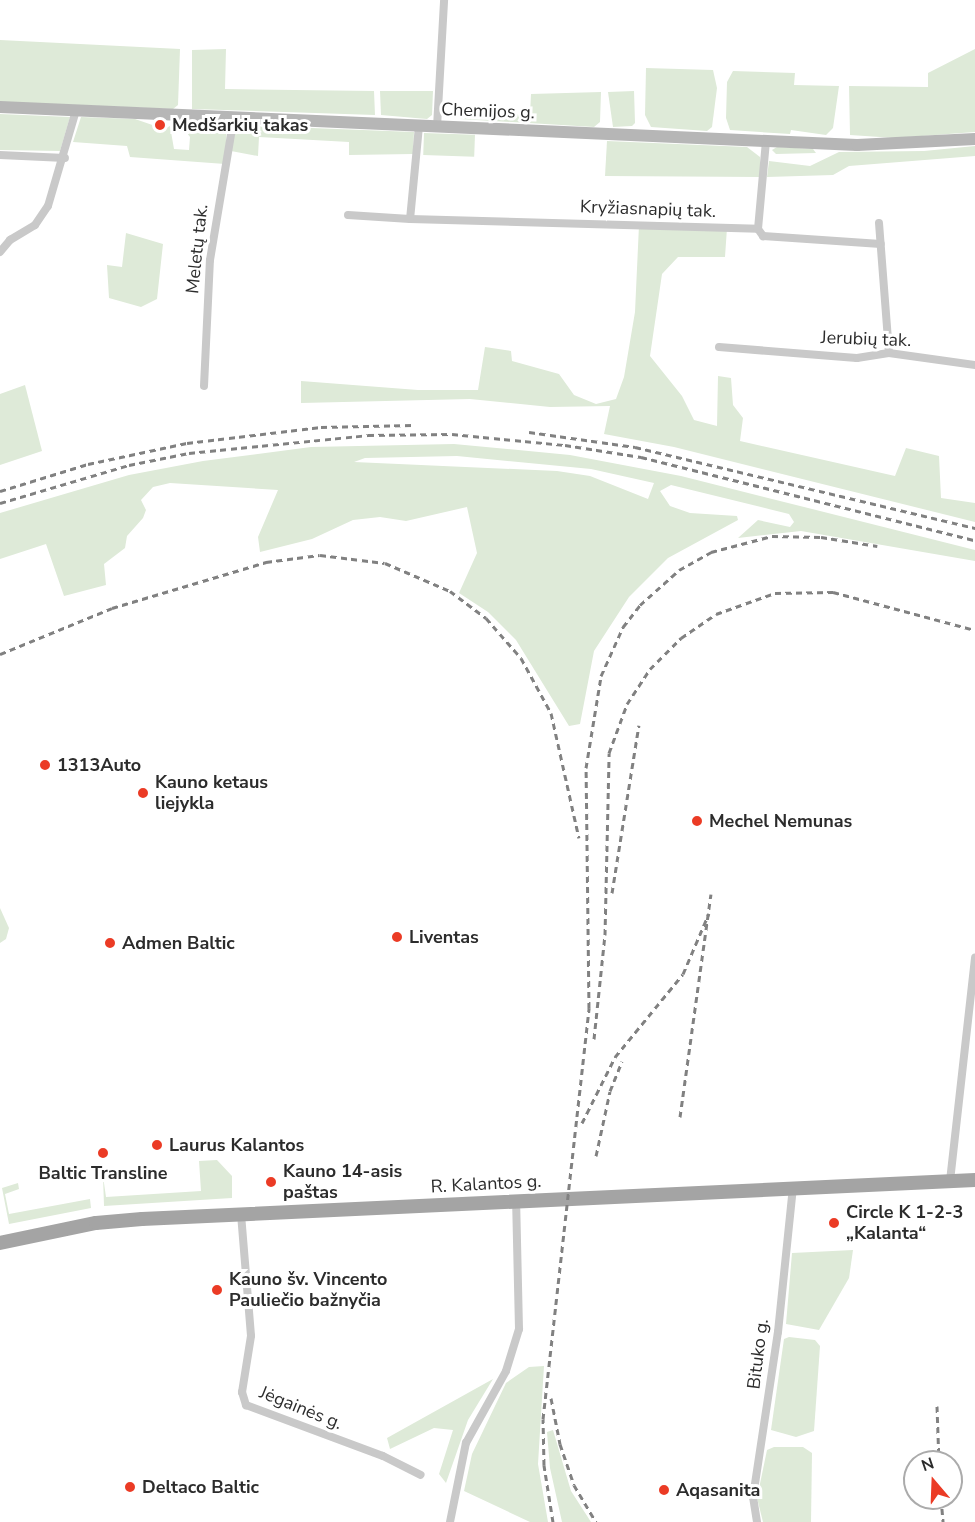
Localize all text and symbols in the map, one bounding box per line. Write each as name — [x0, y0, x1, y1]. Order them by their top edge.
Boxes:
street label: Chemijos g. — [441, 99, 535, 123]
place label: Medšarkių takas — [172, 114, 308, 136]
marker: Medšarkių takas — [153, 118, 167, 132]
street label: Kryžiasnapių tak. — [579, 196, 717, 222]
street label: Meletų tak. — [182, 203, 212, 295]
street label: Jerubių tak. — [820, 327, 912, 351]
place label: 1313Auto — [57, 754, 141, 776]
marker: 1313Auto — [38, 758, 52, 772]
place label: Kauno ketaus liejykla — [155, 772, 268, 814]
marker: Kauno ketaus liejykla — [136, 786, 150, 800]
place label: Mechel Nemunas — [709, 810, 852, 832]
marker: Mechel Nemunas — [690, 814, 704, 828]
place label: Liventas — [409, 926, 479, 948]
marker: Liventas — [390, 930, 404, 944]
place label: Admen Baltic — [122, 932, 235, 954]
marker: Admen Baltic — [103, 936, 117, 950]
place label: Laurus Kalantos — [169, 1134, 304, 1156]
marker: Laurus Kalantos — [150, 1138, 164, 1152]
marker: Baltic Transline — [96, 1146, 110, 1160]
place label: Kauno 14-asis paštas — [283, 1161, 402, 1204]
place label: Baltic Transline — [38, 1162, 168, 1184]
street label: R. Kalantos g. — [430, 1170, 542, 1198]
marker: Kauno 14-asis paštas — [264, 1175, 278, 1189]
place label: Circle K 1-2-3 „Kalanta“ — [846, 1202, 963, 1244]
marker: Circle K 1-2-3 „Kalanta“ — [827, 1216, 841, 1230]
place label: Kauno šv. Vincento Pauliečio bažnyčia — [229, 1269, 387, 1312]
marker: Kauno šv. Vincento Pauliečio bažnyčia — [210, 1283, 224, 1297]
street label: Bituko g. — [743, 1318, 773, 1390]
street label: Jėgainės g. — [256, 1382, 346, 1434]
north arrow — [903, 1450, 963, 1510]
text: N — [919, 1453, 937, 1477]
place label: Deltaco Baltic — [142, 1476, 259, 1498]
place label: Aqasanita — [676, 1479, 760, 1501]
marker: Deltaco Baltic — [123, 1480, 137, 1494]
marker: Aqasanita — [657, 1483, 671, 1497]

